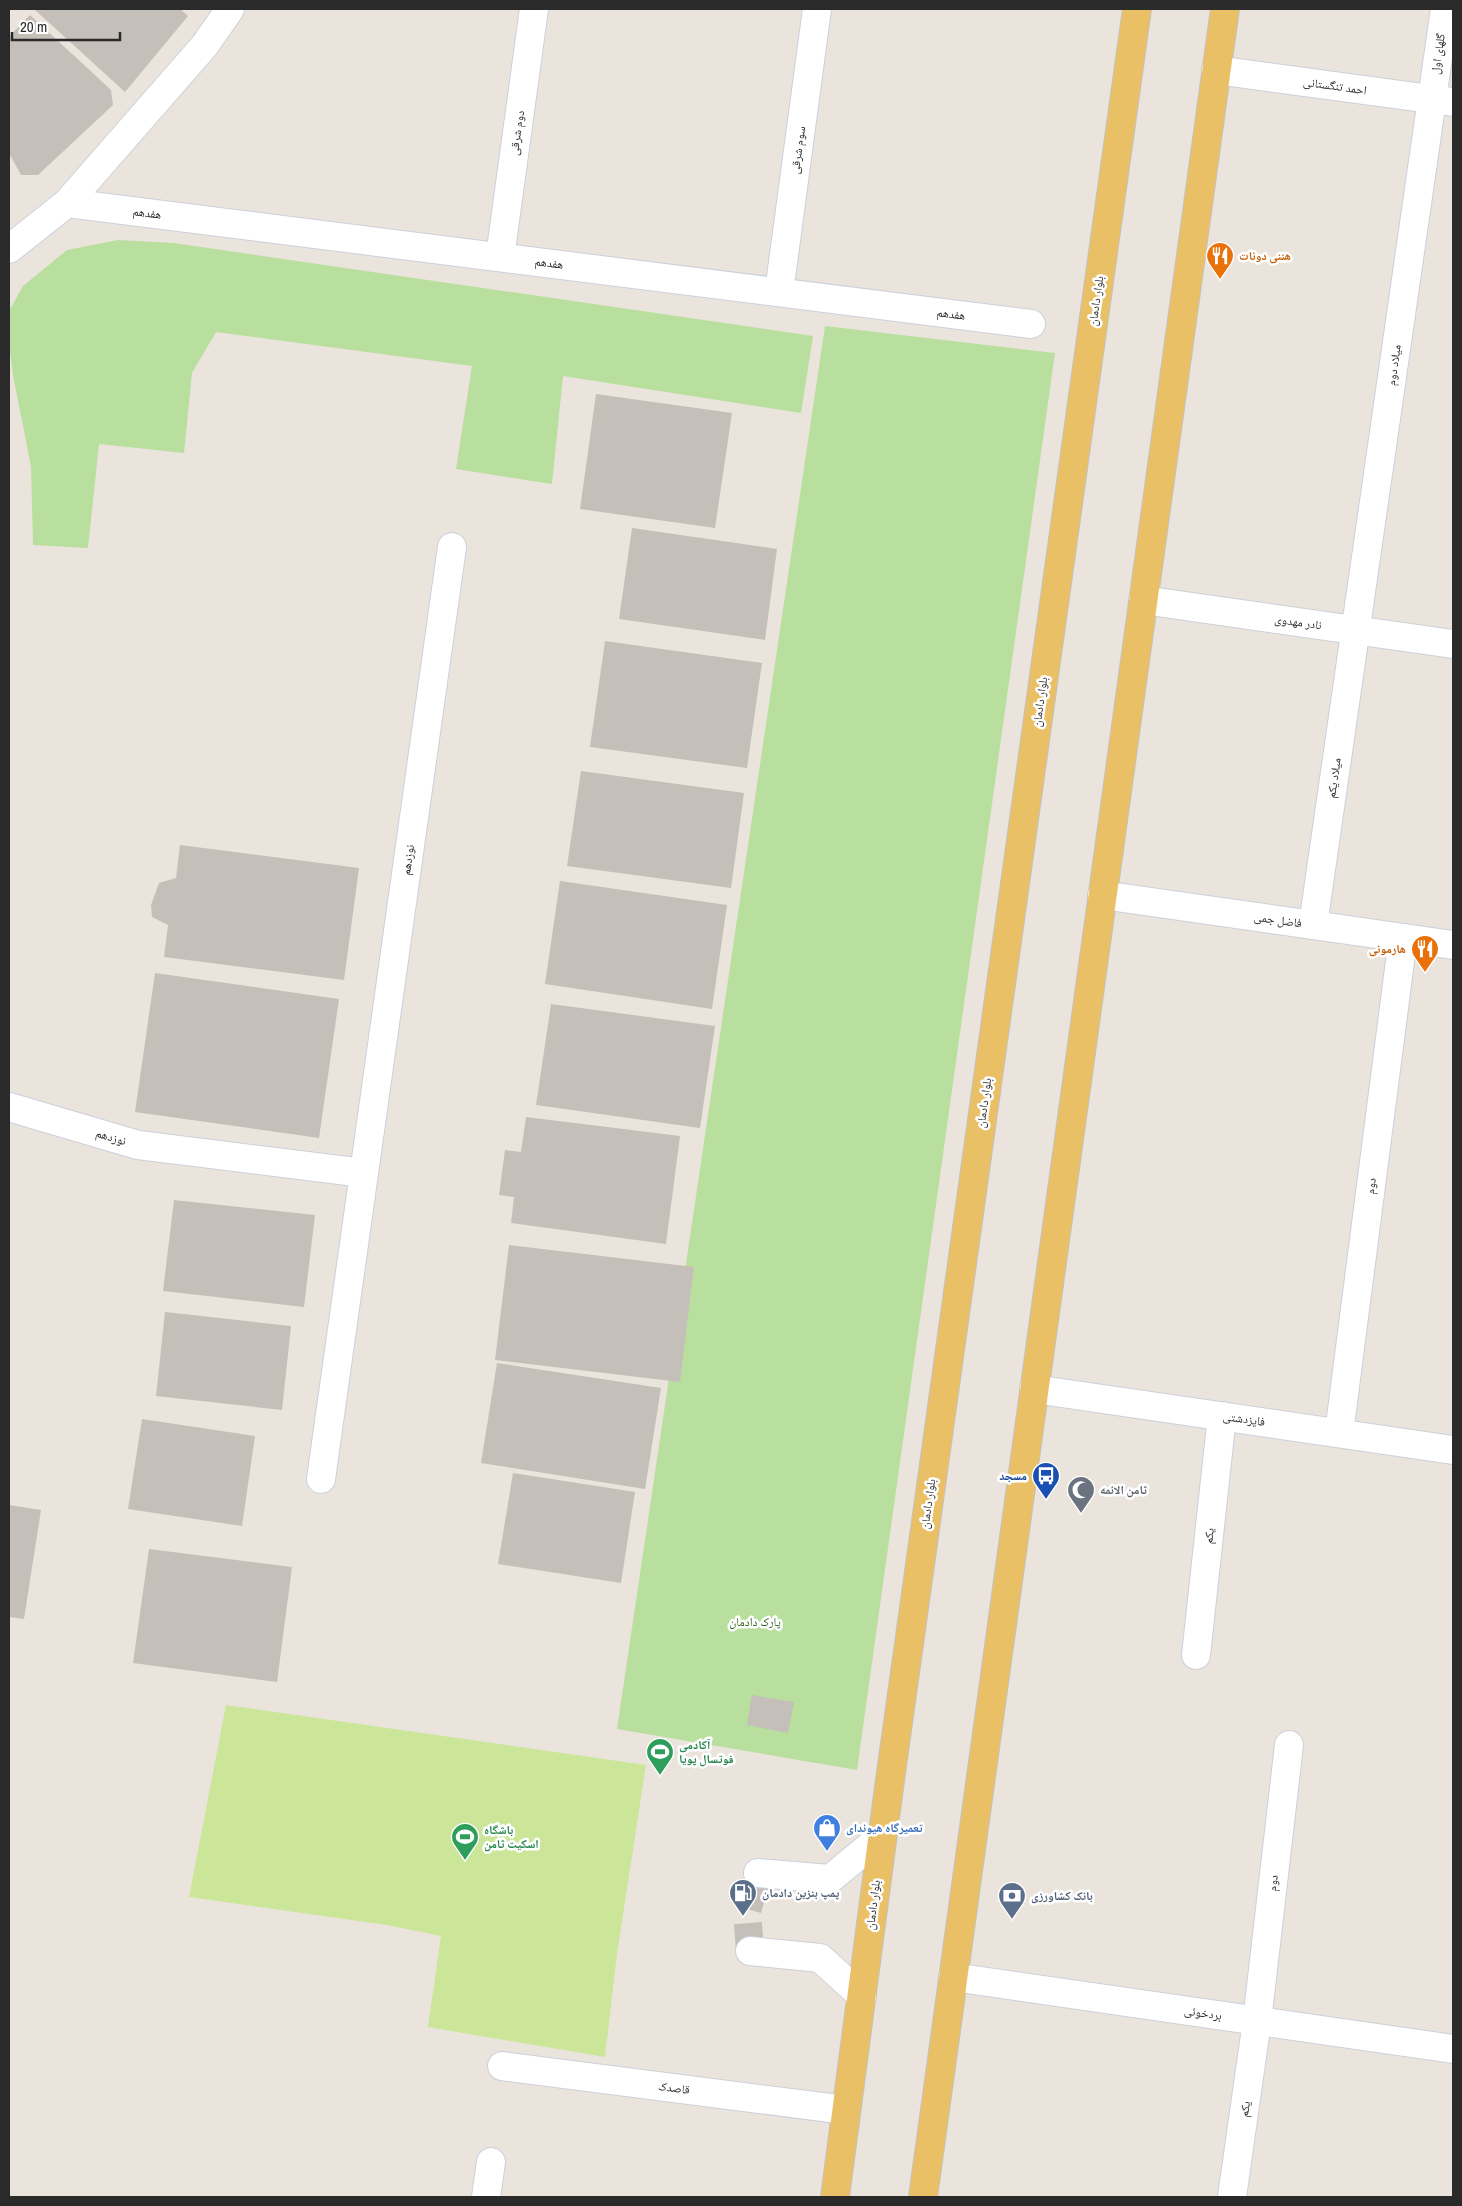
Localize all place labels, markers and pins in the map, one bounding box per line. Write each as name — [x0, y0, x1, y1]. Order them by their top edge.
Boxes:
restaurant icon: هننی دونات — [1205, 241, 1235, 280]
place label: هننی دونات — [1239, 248, 1291, 264]
restaurant icon: هارمونی — [1410, 934, 1440, 973]
place label: هارمونی — [1369, 941, 1406, 957]
bus stop icon: مسجد — [1031, 1461, 1061, 1500]
place label: مسجد — [999, 1468, 1027, 1484]
mosque icon: ثامن الائمه — [1066, 1475, 1096, 1514]
place label: ثامن الائمه — [1100, 1482, 1148, 1498]
sports icon: آکادمی فوتسال پویا — [645, 1737, 675, 1776]
place label: آکادمی فوتسال پویا — [679, 1737, 734, 1767]
shop icon: تعمیرگاه هیوندای — [812, 1813, 842, 1852]
place label: تعمیرگاه هیوندای — [846, 1820, 923, 1836]
sports icon: باشگاه اسکیت ثامن — [450, 1822, 480, 1861]
place label: باشگاه اسکیت ثامن — [484, 1822, 539, 1852]
fuel station icon: پمپ بنزین دادمان — [728, 1878, 758, 1917]
bank icon: بانک کشاورزی — [997, 1881, 1027, 1920]
place label: پمپ بنزین دادمان — [762, 1885, 840, 1901]
place label: بانک کشاورزی — [1031, 1888, 1093, 1904]

